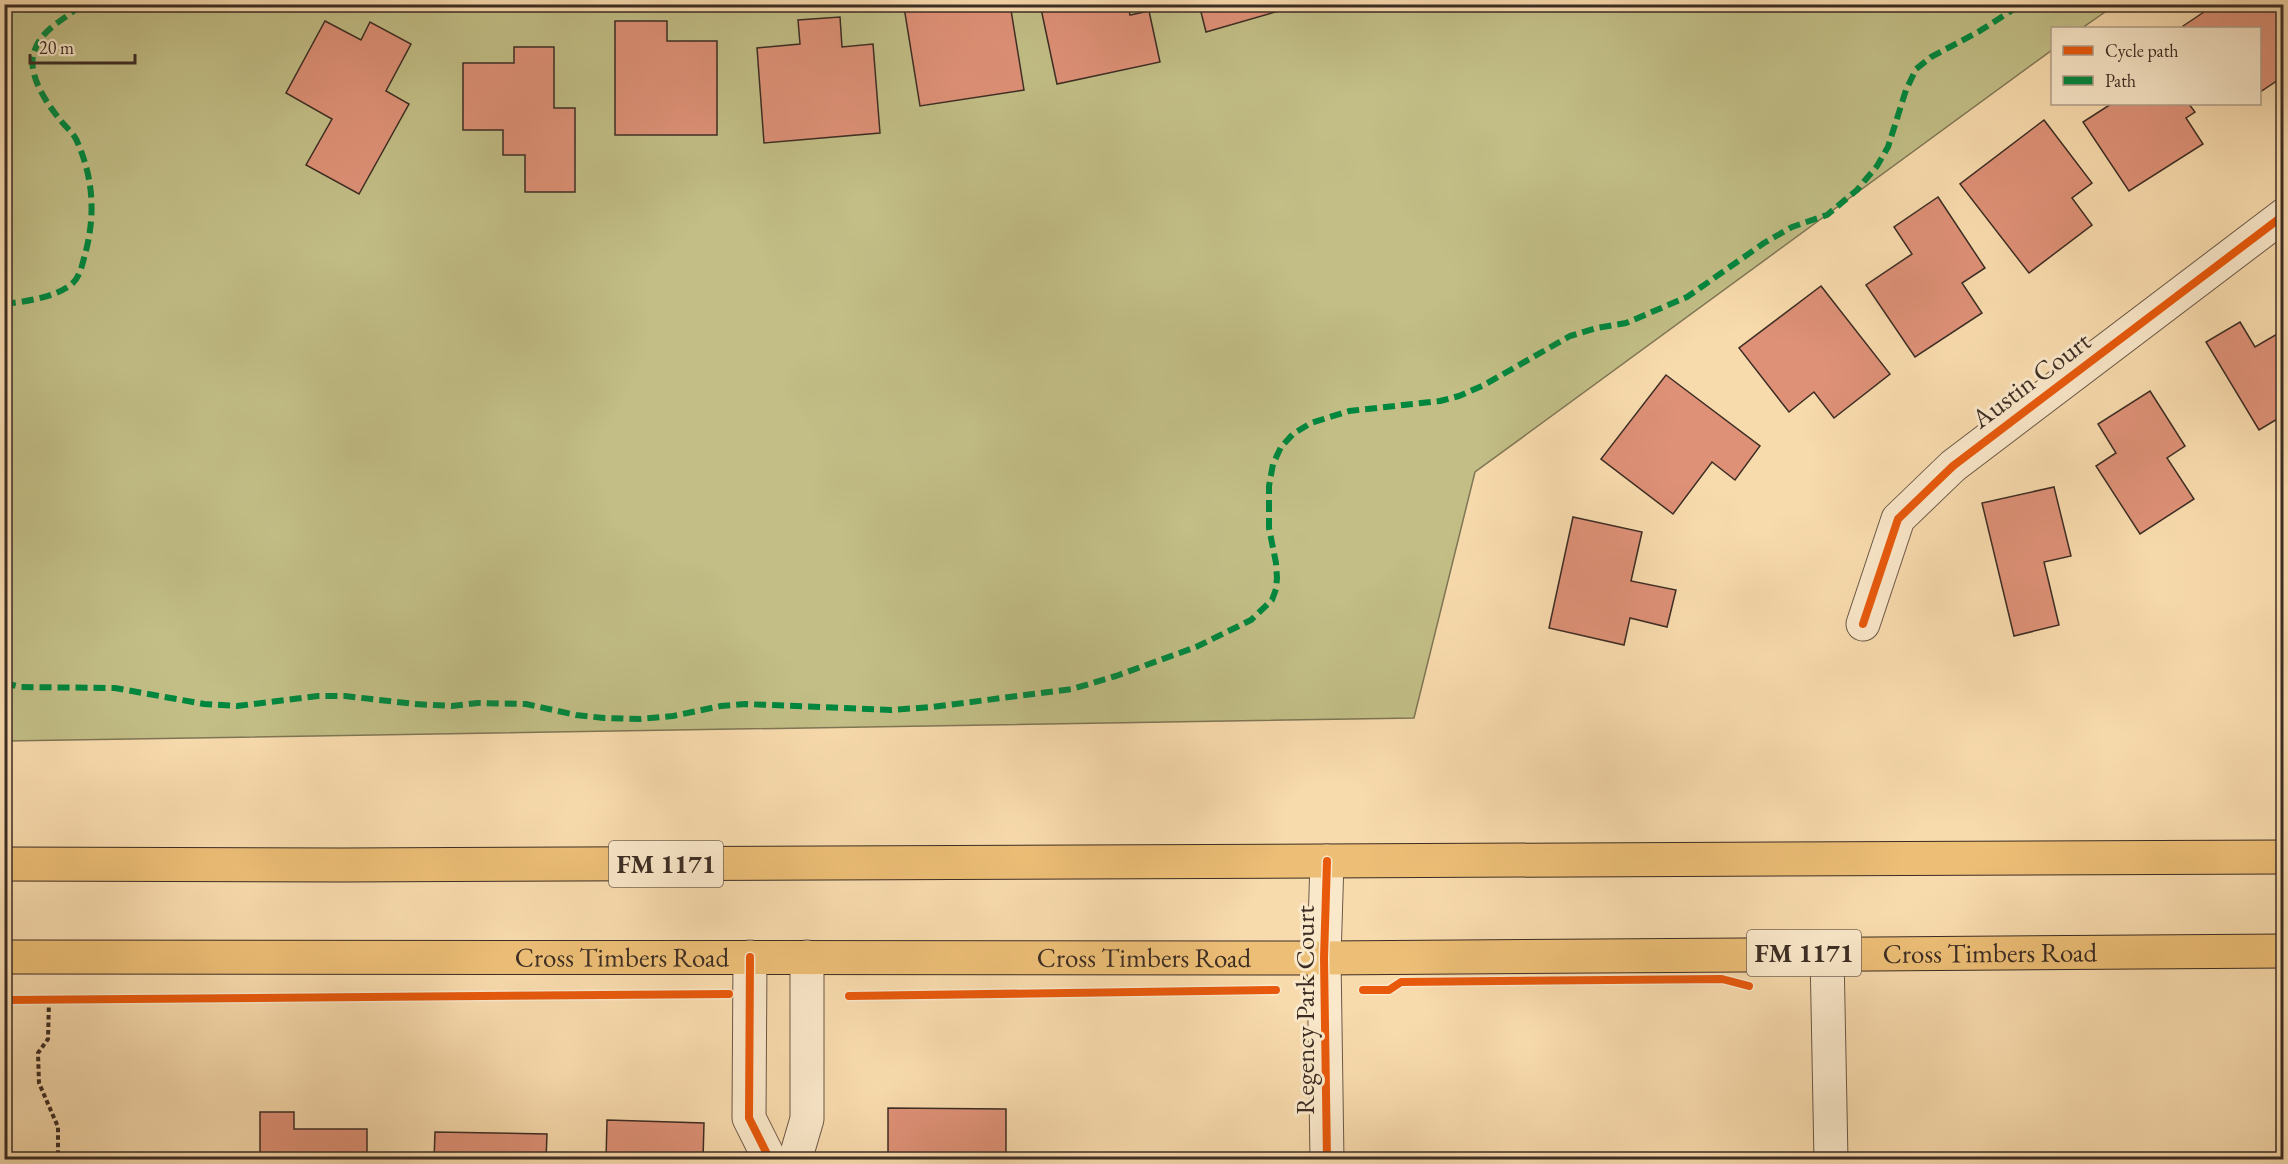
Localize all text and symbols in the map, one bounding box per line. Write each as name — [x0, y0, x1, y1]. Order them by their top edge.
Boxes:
scale bar — [30, 27, 135, 65]
legend — [2051, 27, 2261, 105]
text: 20 m — [39, 36, 74, 59]
text: Cycle path — [2105, 39, 2179, 62]
text: Path — [2105, 69, 2136, 92]
street label: Austin Court — [1963, 323, 2098, 437]
road number: FM 1171 — [609, 841, 723, 887]
street label: Regency Park Court — [1287, 905, 1322, 1115]
road number: FM 1171 — [1747, 930, 1861, 976]
street label: Cross Timbers Road — [1883, 934, 2098, 971]
street label: Cross Timbers Road — [515, 939, 730, 975]
street label: Cross Timbers Road — [1037, 940, 1252, 975]

